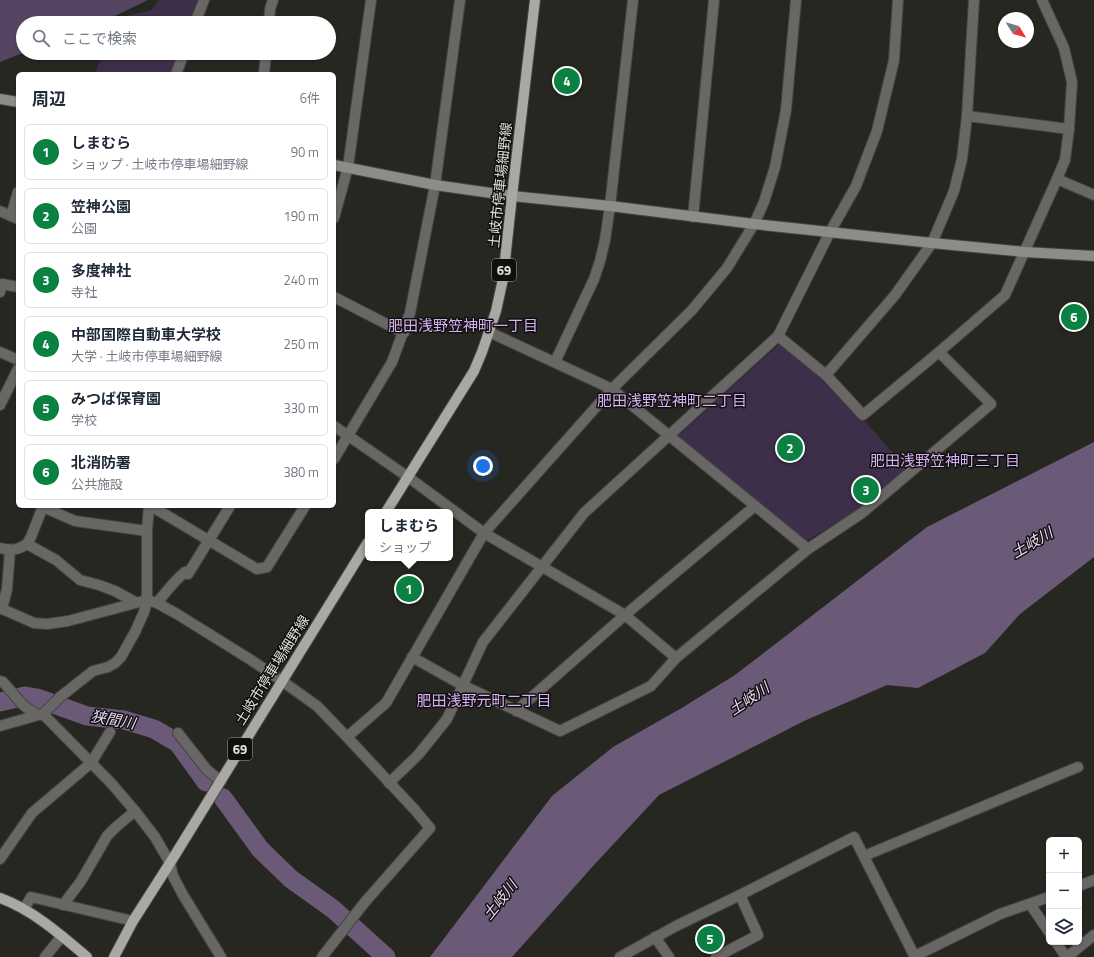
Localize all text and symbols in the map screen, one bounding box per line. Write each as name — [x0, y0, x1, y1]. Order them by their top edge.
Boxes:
north arrow — [998, 12, 1034, 48]
search box — [16, 16, 336, 60]
icon: search — [30, 27, 52, 49]
text: ここで検索 — [62, 27, 137, 50]
pin: 4 — [554, 66, 580, 96]
text: 周辺 — [32, 86, 66, 112]
text: 6件 — [300, 88, 320, 108]
street label: 土岐市停車場細野線 — [482, 121, 517, 249]
text: しまむら — [71, 131, 131, 154]
text: 1 — [42, 142, 50, 162]
text: 90 m — [291, 142, 319, 162]
text: ショップ · 土岐市停車場細野線 — [71, 154, 249, 174]
text: 笠神公園 — [71, 195, 131, 218]
text: 2 — [42, 206, 50, 226]
text: 190 m — [283, 206, 319, 226]
text: 公園 — [71, 218, 97, 238]
text: 多度神社 — [71, 259, 131, 282]
road number: 69 — [492, 259, 516, 281]
text: 3 — [42, 270, 50, 290]
text: 240 m — [283, 270, 319, 290]
text: 寺社 — [71, 282, 97, 302]
pin: 6 — [1061, 302, 1087, 332]
district label: 肥田浅野笠神町一丁目 — [388, 314, 538, 337]
text: 中部国際自動車大学校 — [71, 323, 221, 346]
text: 4 — [42, 334, 50, 354]
text: 250 m — [283, 334, 319, 354]
text: 大学 · 土岐市停車場細野線 — [71, 346, 223, 366]
text: みつば保育園 — [71, 387, 161, 410]
district label: 肥田浅野笠神町二丁目 — [597, 389, 747, 412]
text: 5 — [42, 398, 50, 418]
text: 330 m — [283, 398, 319, 418]
text: 学校 — [71, 410, 97, 430]
pin: 2 — [777, 433, 803, 463]
district label: 肥田浅野笠神町三丁目 — [870, 449, 1020, 472]
text: 北消防署 — [71, 451, 131, 474]
your location — [473, 456, 493, 476]
text: 6 — [42, 462, 50, 482]
text: 380 m — [283, 462, 319, 482]
text: 公共施設 — [71, 474, 123, 494]
pin: 3 — [853, 475, 879, 505]
popup — [365, 509, 453, 561]
text: しまむら — [379, 514, 439, 537]
water label: 土岐川 — [1007, 520, 1059, 564]
text: ショップ — [379, 537, 431, 557]
pin: 1 — [396, 574, 422, 604]
street label: 土岐市停車場細野線 — [229, 611, 314, 729]
water label: 土岐川 — [724, 675, 775, 721]
district label: 肥田浅野元町二丁目 — [416, 689, 552, 712]
water label: 狭間川 — [89, 704, 139, 735]
road number: 69 — [228, 738, 252, 760]
map controls — [1046, 837, 1082, 945]
button: + — [1046, 837, 1082, 873]
water label: 土岐川 — [477, 873, 524, 924]
button: − — [1046, 873, 1082, 909]
button: layers — [1046, 909, 1082, 945]
pin: 5 — [697, 924, 723, 954]

